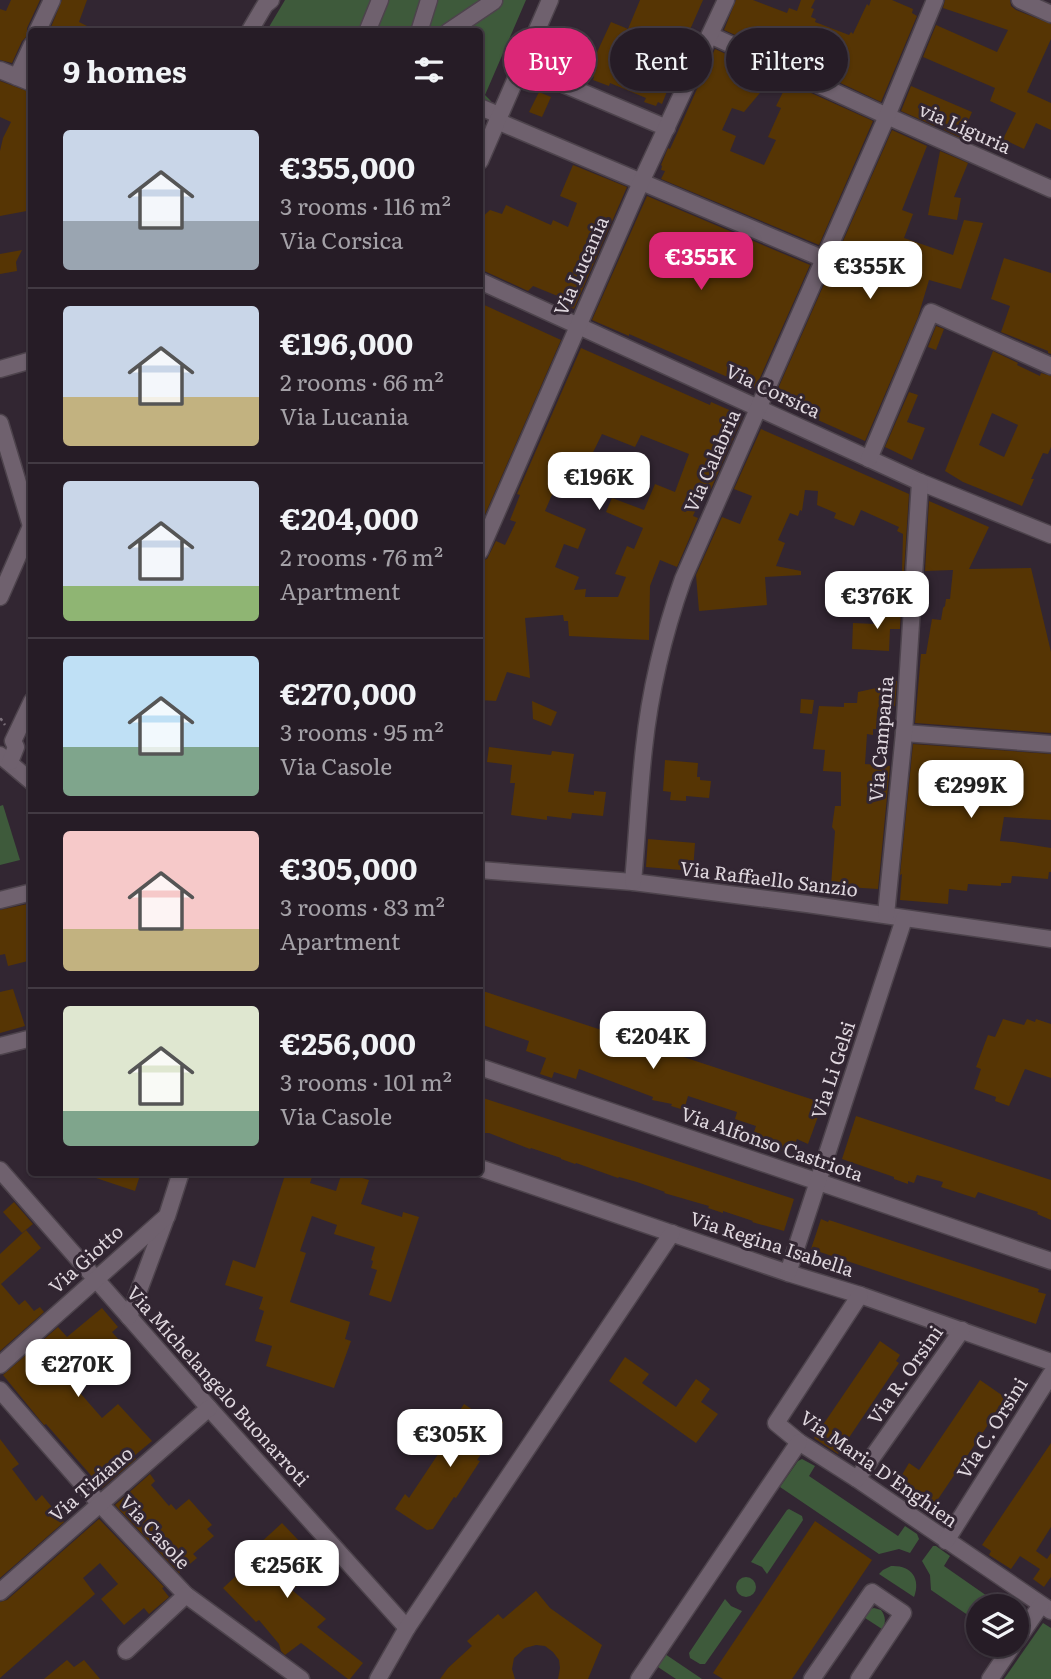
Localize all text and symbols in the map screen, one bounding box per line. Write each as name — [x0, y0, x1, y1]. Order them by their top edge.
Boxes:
chip: Buy — [504, 28, 596, 91]
chip: Rent — [610, 28, 712, 91]
chip: Filters — [726, 28, 848, 91]
text: 9 homes — [63, 48, 187, 92]
icon: filters — [410, 51, 448, 89]
street label: via Liguria — [915, 94, 1017, 160]
text: €355,000 — [280, 144, 415, 188]
icon: home — [119, 158, 203, 242]
text: 3 rooms · 116 m² — [280, 188, 451, 222]
street label: Via Lucania — [546, 211, 615, 320]
text: Via Corsica — [280, 222, 403, 256]
pin: €355K — [652, 232, 750, 292]
text: €355K — [665, 238, 737, 272]
pin: €355K — [821, 242, 919, 301]
text: €355K — [834, 247, 906, 281]
text: €196,000 — [280, 320, 413, 364]
icon: home — [119, 334, 203, 418]
street label: Via Corsica — [721, 356, 826, 425]
text: 2 rooms · 66 m² — [280, 364, 444, 398]
text: Via Lucania — [280, 398, 409, 432]
street label: Via Calabria — [676, 404, 747, 517]
pin: €196K — [550, 452, 648, 512]
text: €196K — [564, 458, 634, 492]
text: €204,000 — [280, 495, 419, 539]
icon: home — [119, 509, 203, 593]
text: 2 rooms · 76 m² — [280, 539, 443, 573]
pin: €376K — [828, 572, 926, 631]
text: Apartment — [280, 573, 400, 607]
text: €376K — [841, 577, 913, 611]
text: €270,000 — [280, 670, 417, 714]
street label: Via Campania — [861, 674, 900, 803]
icon: home — [119, 684, 203, 768]
text: 3 rooms · 95 m² — [280, 714, 444, 748]
text: Via Casole — [280, 748, 392, 782]
pin: €299K — [922, 760, 1020, 820]
text: €299K — [935, 766, 1007, 800]
text: €305,000 — [280, 845, 418, 889]
street label: Via Raffaello Sanzio — [679, 853, 860, 903]
icon: home — [119, 859, 203, 943]
text: 3 rooms · 83 m² — [280, 889, 445, 923]
text: Apartment — [280, 923, 400, 957]
pin: €204K — [604, 1012, 702, 1071]
text: €204K — [616, 1017, 690, 1051]
street label: Via Li Gelsi — [803, 1017, 861, 1122]
text: €256,000 — [280, 1020, 416, 1064]
icon: home — [119, 1034, 203, 1118]
text: 3 rooms · 101 m² — [280, 1064, 452, 1098]
text: Via Casole — [280, 1098, 392, 1132]
street label: Via Alfonso Castriota — [677, 1099, 868, 1188]
street label: Via Regina Isabella — [687, 1203, 859, 1283]
street label: Via Giotto — [42, 1217, 129, 1299]
street label: Via Michelangelo Buonarroti — [121, 1279, 317, 1492]
street label: Via R. Orsini — [860, 1319, 949, 1430]
pin: €270K — [29, 1340, 127, 1399]
text: €270K — [42, 1345, 114, 1379]
street label: Via C. Orsini — [949, 1371, 1033, 1484]
street label: Via Maria D'Enghien — [795, 1403, 964, 1533]
pin: €305K — [401, 1410, 499, 1469]
text: €305K — [413, 1415, 487, 1449]
street label: Via Tiziano — [42, 1439, 139, 1528]
street label: Via Casole — [114, 1488, 198, 1575]
pin: €256K — [238, 1540, 336, 1600]
text: €256K — [251, 1546, 323, 1580]
map controls — [966, 1594, 1029, 1657]
button: layers — [966, 1594, 1029, 1657]

